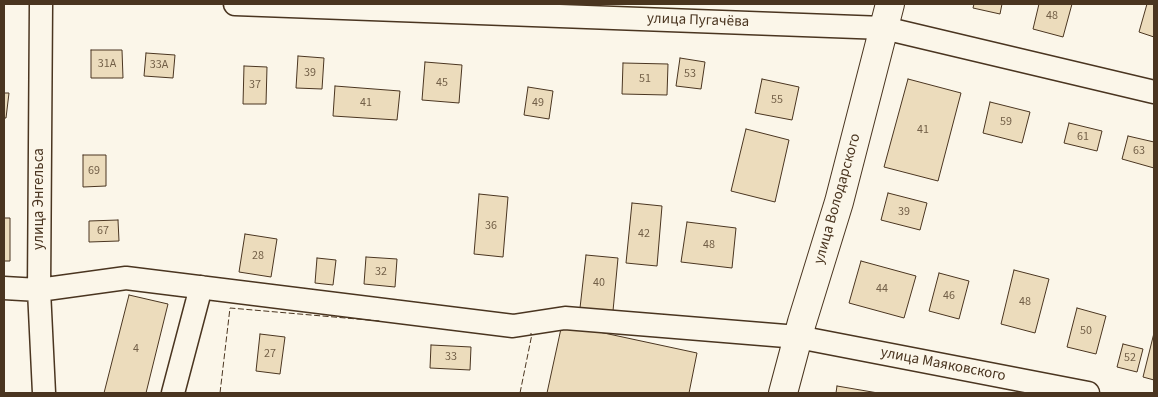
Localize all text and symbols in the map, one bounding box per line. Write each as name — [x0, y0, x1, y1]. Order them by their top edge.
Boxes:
house number: 48 — [1046, 9, 1058, 23]
street label: улица Пугачёва — [646, 10, 750, 32]
house number: 31А — [98, 57, 116, 71]
house number: 33А — [150, 58, 168, 72]
house number: 39 — [304, 66, 316, 80]
house number: 53 — [684, 67, 696, 81]
house number: 51 — [639, 72, 651, 86]
house number: 45 — [436, 76, 448, 90]
house number: 37 — [249, 78, 261, 92]
house number: 55 — [771, 93, 783, 107]
house number: 41 — [360, 96, 372, 110]
house number: 49 — [532, 96, 544, 110]
house number: 59 — [1000, 115, 1012, 129]
house number: 41 — [917, 123, 929, 137]
house number: 61 — [1077, 130, 1089, 144]
street label: улица Володарского — [811, 132, 865, 266]
house number: 63 — [1133, 144, 1145, 158]
street label: улица Энгельса — [31, 148, 49, 250]
house number: 69 — [88, 164, 100, 178]
house number: 39 — [898, 205, 910, 219]
house number: 36 — [485, 219, 497, 233]
house number: 67 — [97, 224, 109, 238]
house number: 42 — [638, 227, 650, 241]
house number: 48 — [703, 238, 715, 252]
house number: 28 — [252, 249, 264, 263]
house number: 32 — [375, 265, 387, 279]
house number: 40 — [593, 276, 605, 290]
house number: 44 — [876, 282, 888, 296]
house number: 46 — [943, 289, 955, 303]
house number: 48 — [1019, 295, 1031, 309]
house number: 50 — [1080, 324, 1092, 338]
house number: 4 — [133, 342, 139, 356]
street label: улица Маяковского — [879, 344, 1007, 386]
house number: 27 — [264, 347, 276, 361]
house number: 33 — [445, 350, 457, 364]
house number: 52 — [1124, 351, 1136, 365]

